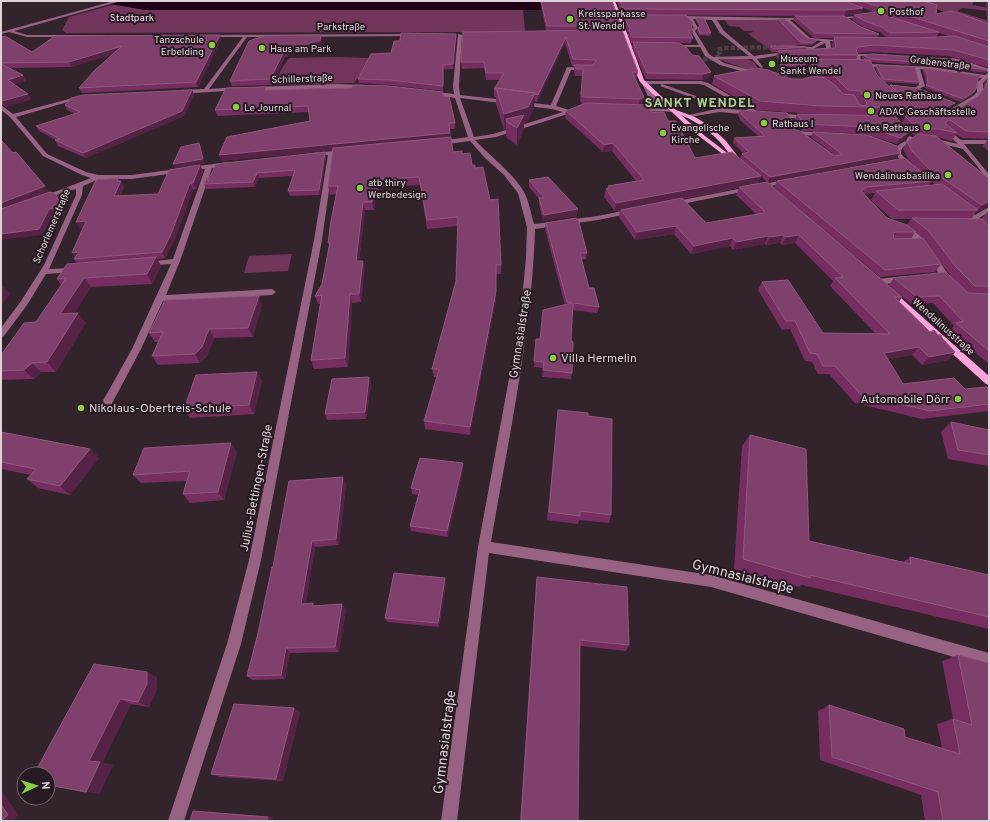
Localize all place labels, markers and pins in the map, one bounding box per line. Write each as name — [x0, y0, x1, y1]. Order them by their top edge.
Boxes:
marker: Posthof — [876, 6, 886, 16]
place label: Posthof — [889, 6, 924, 19]
place label: Kreissparkasse St. Wendel — [578, 8, 646, 33]
marker: Kreissparkasse St. Wendel — [565, 14, 575, 24]
place label: Tanzschule Erbelding — [154, 34, 204, 59]
marker: Tanzschule Erbelding — [207, 40, 217, 50]
marker: Haus am Park — [257, 43, 267, 53]
place label: Haus am Park — [270, 43, 331, 56]
place label: Museum Sankt Wendel — [780, 53, 841, 78]
marker: Museum Sankt Wendel — [767, 59, 777, 69]
marker: Neues Rathaus — [862, 90, 872, 100]
place label: Neues Rathaus — [875, 90, 942, 103]
marker: Le Journal — [231, 102, 241, 112]
place label: Le Journal — [244, 102, 291, 115]
marker: ADAC Geschäftsstelle — [866, 106, 876, 116]
place label: ADAC Geschäftsstelle — [879, 106, 976, 119]
marker: Rathaus I — [759, 118, 769, 128]
place label: Rathaus I — [772, 118, 814, 131]
place label: Evangelische Kirche — [671, 122, 729, 147]
place label: Altes Rathaus — [857, 122, 919, 135]
marker: Altes Rathaus — [922, 122, 932, 132]
marker: Evangelische Kirche — [658, 128, 668, 138]
place label: Wendalinusbasilika — [855, 170, 940, 183]
marker: Wendalinusbasilika — [943, 170, 953, 180]
place label: atb thiry Werbedesign — [368, 177, 426, 202]
marker: atb thiry Werbedesign — [355, 183, 365, 193]
place label: Villa Hermelin — [561, 351, 637, 367]
marker: Villa Hermelin — [548, 353, 558, 363]
place label: Automobile Dörr — [860, 392, 950, 408]
marker: Automobile Dörr — [953, 394, 963, 404]
place label: Nikolaus-Obertreis-Schule — [89, 401, 231, 417]
marker: Nikolaus-Obertreis-Schule — [76, 403, 86, 413]

